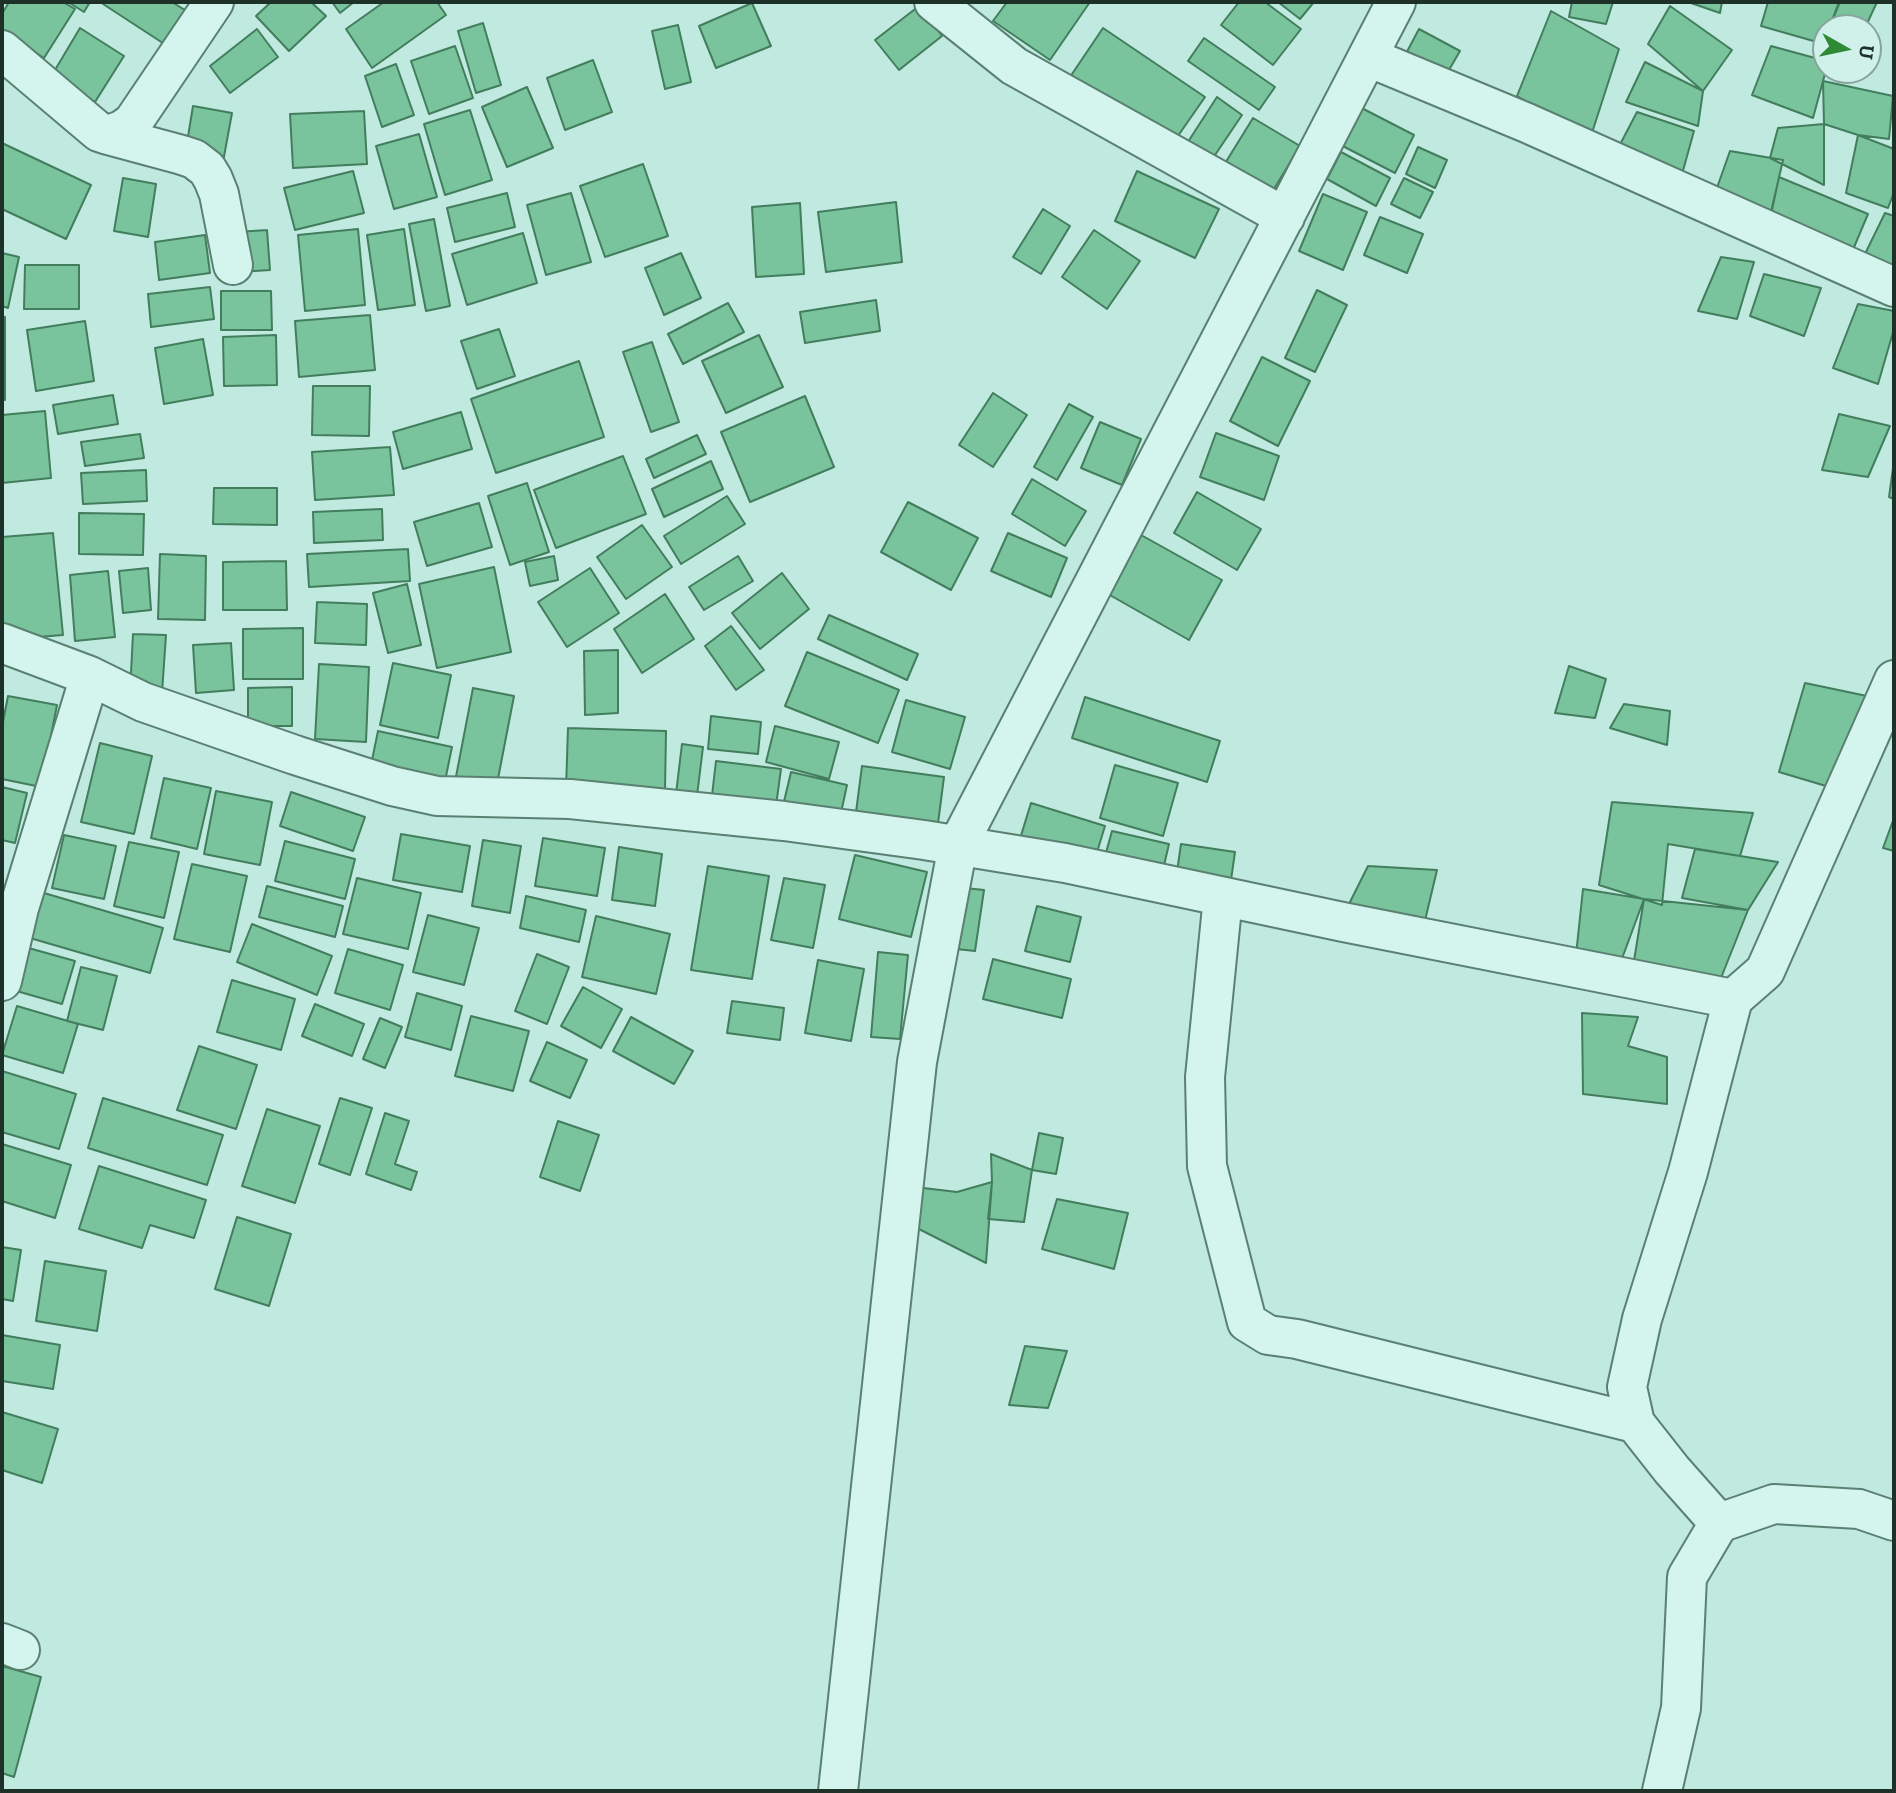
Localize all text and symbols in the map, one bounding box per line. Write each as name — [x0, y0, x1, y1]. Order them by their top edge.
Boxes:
north arrow — [1812, 14, 1882, 84]
text: U — [1854, 43, 1879, 61]

